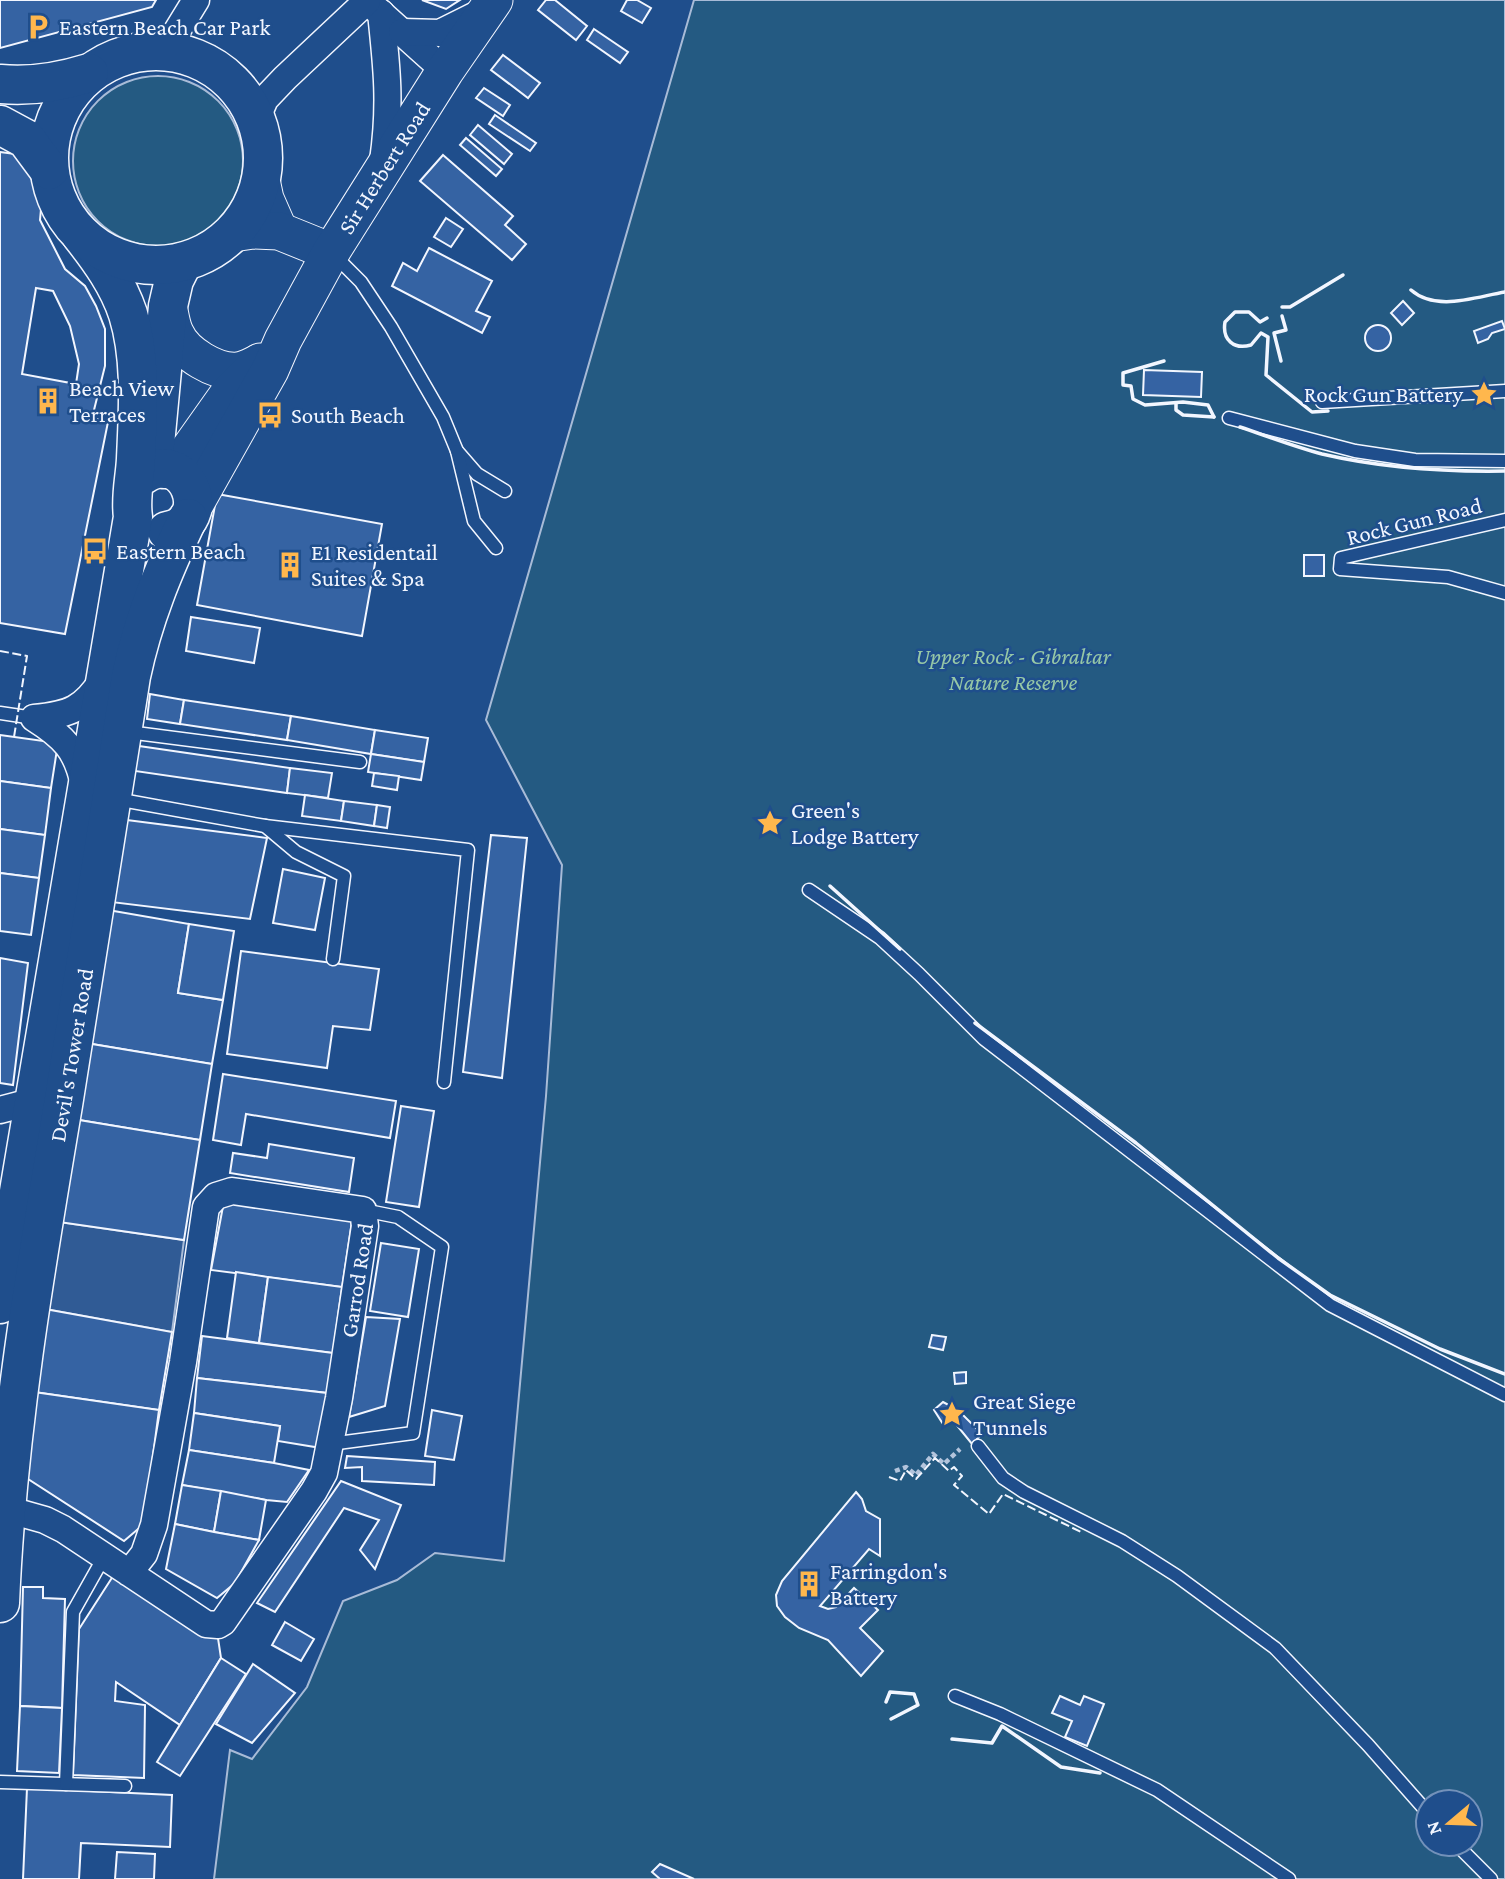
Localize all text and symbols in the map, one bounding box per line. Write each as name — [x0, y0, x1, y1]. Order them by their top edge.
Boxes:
parking icon: Eastern Beach Car Park — [23, 12, 53, 42]
place label: Eastern Beach Car Park — [59, 14, 270, 40]
street label: Sir Herbert Road — [333, 97, 435, 239]
place label: Beach View Terraces — [69, 375, 174, 427]
place icon: Rock Gun Battery — [1469, 379, 1499, 409]
place label: Rock Gun Battery — [1304, 381, 1463, 407]
building icon: Beach View Terraces — [33, 386, 63, 416]
bus stop icon: South Beach — [255, 400, 285, 430]
place label: South Beach — [291, 402, 405, 428]
street label: Rock Gun Road — [1344, 492, 1484, 550]
bus stop icon: Eastern Beach — [80, 536, 110, 566]
place label: Eastern Beach — [116, 538, 246, 564]
place label: E1 Residentail Suites & Spa — [311, 539, 438, 591]
building icon: E1 Residentail Suites & Spa — [275, 550, 305, 580]
park label: Upper Rock - Gibraltar Nature Reserve — [915, 643, 1112, 695]
place label: Green's Lodge Battery — [791, 797, 919, 849]
place icon: Green's Lodge Battery — [755, 808, 785, 838]
street label: Devil's Tower Road — [44, 966, 98, 1144]
street label: Garrod Road — [335, 1221, 378, 1339]
place label: Great Siege Tunnels — [973, 1388, 1076, 1440]
place icon: Great Siege Tunnels — [937, 1399, 967, 1429]
place label: Farringdon's Battery — [830, 1558, 947, 1610]
building icon: Farringdon's Battery — [794, 1569, 824, 1599]
north arrow — [1414, 1788, 1484, 1858]
text: N — [1421, 1819, 1445, 1838]

